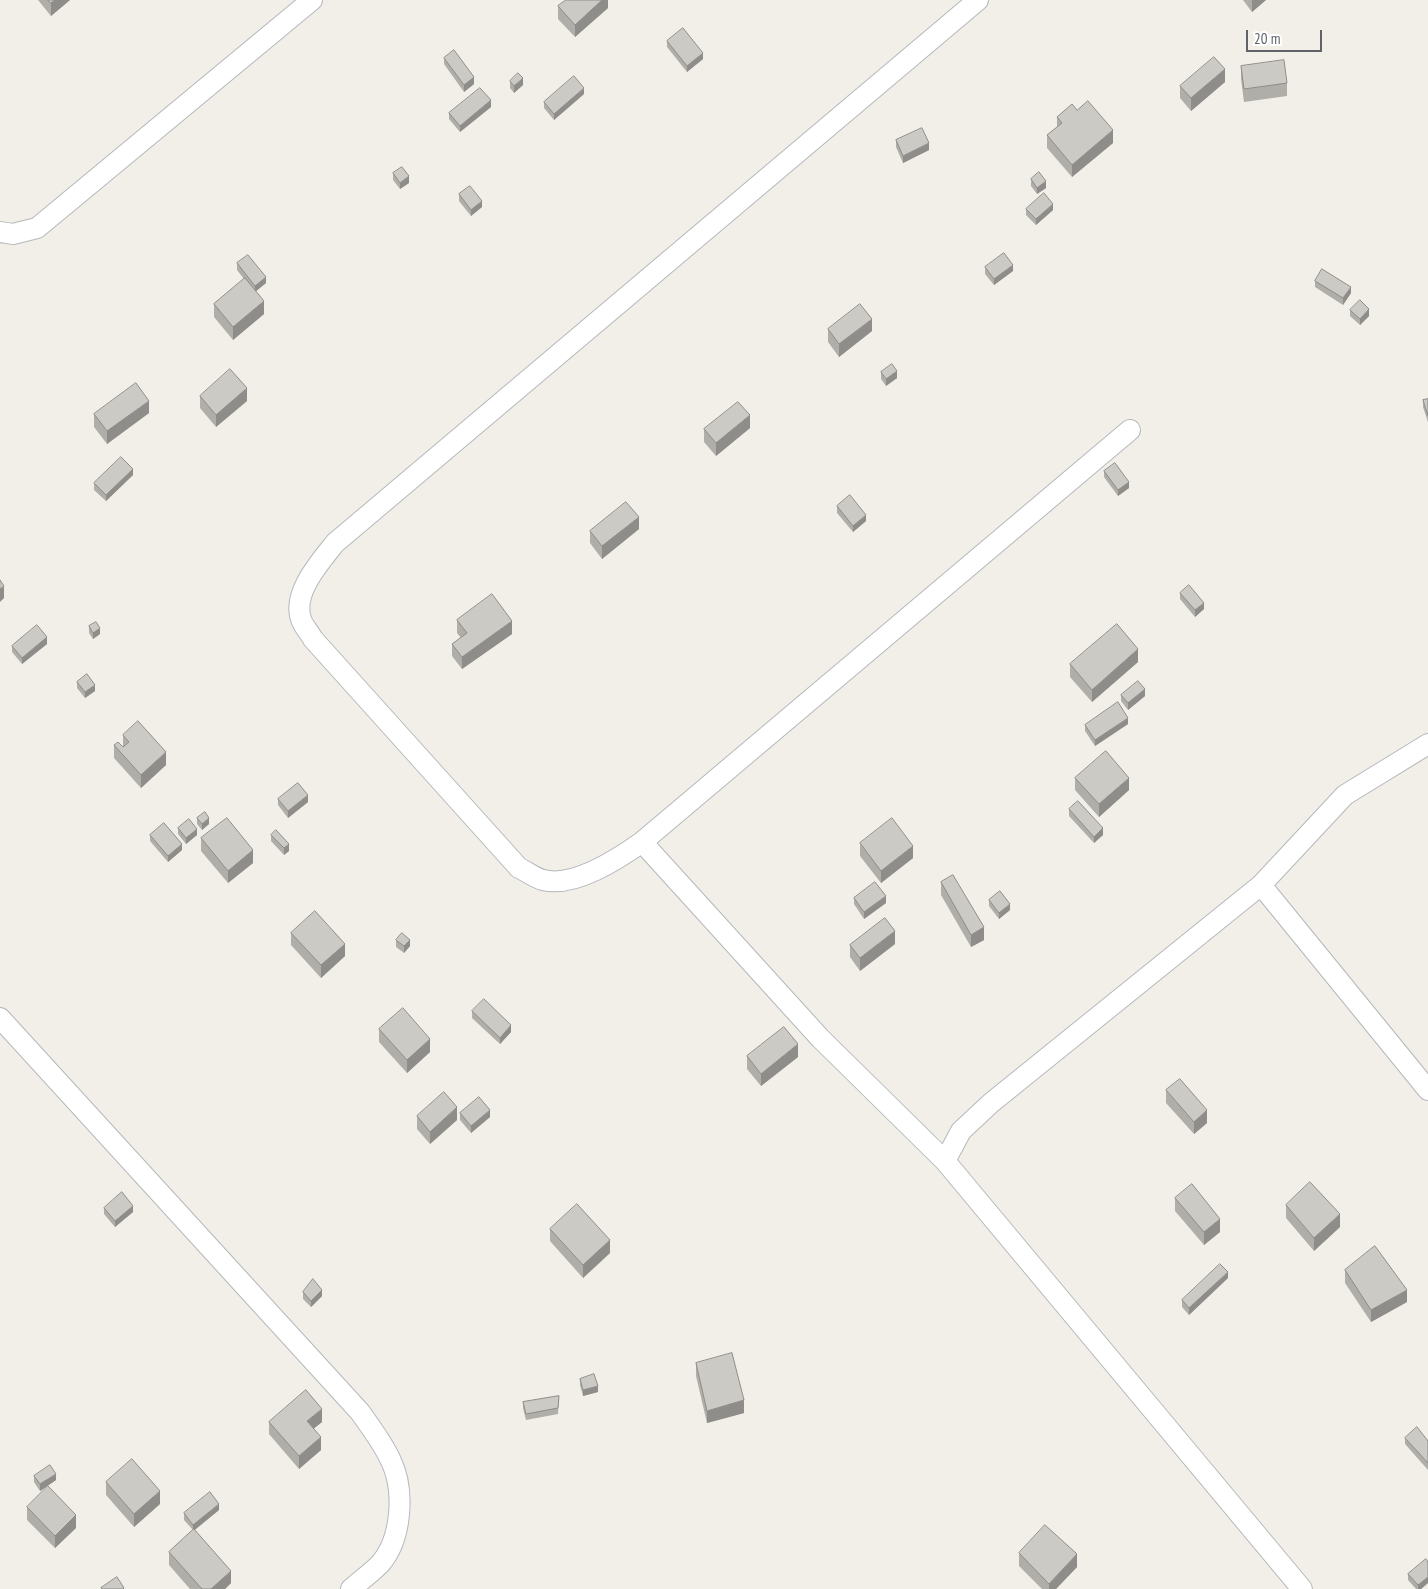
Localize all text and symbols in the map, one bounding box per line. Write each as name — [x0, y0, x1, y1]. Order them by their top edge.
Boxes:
scale bar — [1248, 20, 1324, 52]
text: 20 m — [1254, 29, 1280, 48]

